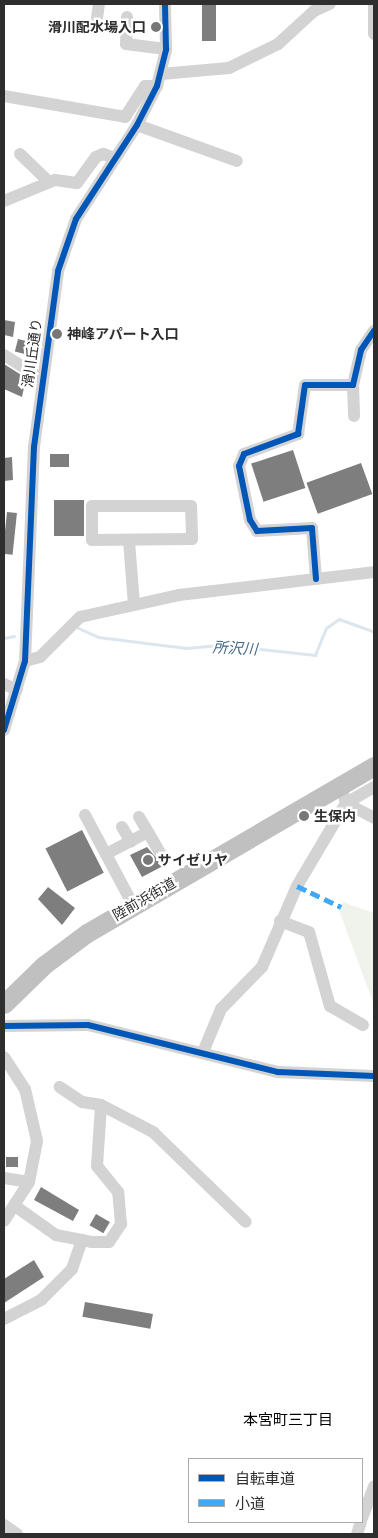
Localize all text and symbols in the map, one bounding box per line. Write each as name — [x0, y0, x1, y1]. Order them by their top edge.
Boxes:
place label: 滑川配水場入口 — [48, 19, 146, 35]
marker: 滑川配水場入口 — [150, 21, 162, 33]
street label: 滑川丘通り — [19, 317, 45, 389]
place label: 神峰アパート入口 — [67, 326, 179, 342]
marker: 神峰アパート入口 — [51, 328, 63, 340]
water label: 所沢川 — [212, 638, 258, 658]
place label: 生保内 — [314, 808, 356, 824]
marker: 生保内 — [298, 810, 310, 822]
place label: サイゼリヤ — [158, 852, 228, 868]
marker: サイゼリヤ — [142, 854, 154, 866]
street label: 陸前浜街道 — [109, 874, 179, 924]
district label: 本宮町三丁目 — [243, 1411, 333, 1429]
legend — [188, 1458, 363, 1523]
text: 自転車道 — [235, 1469, 295, 1487]
text: 小道 — [235, 1494, 265, 1512]

